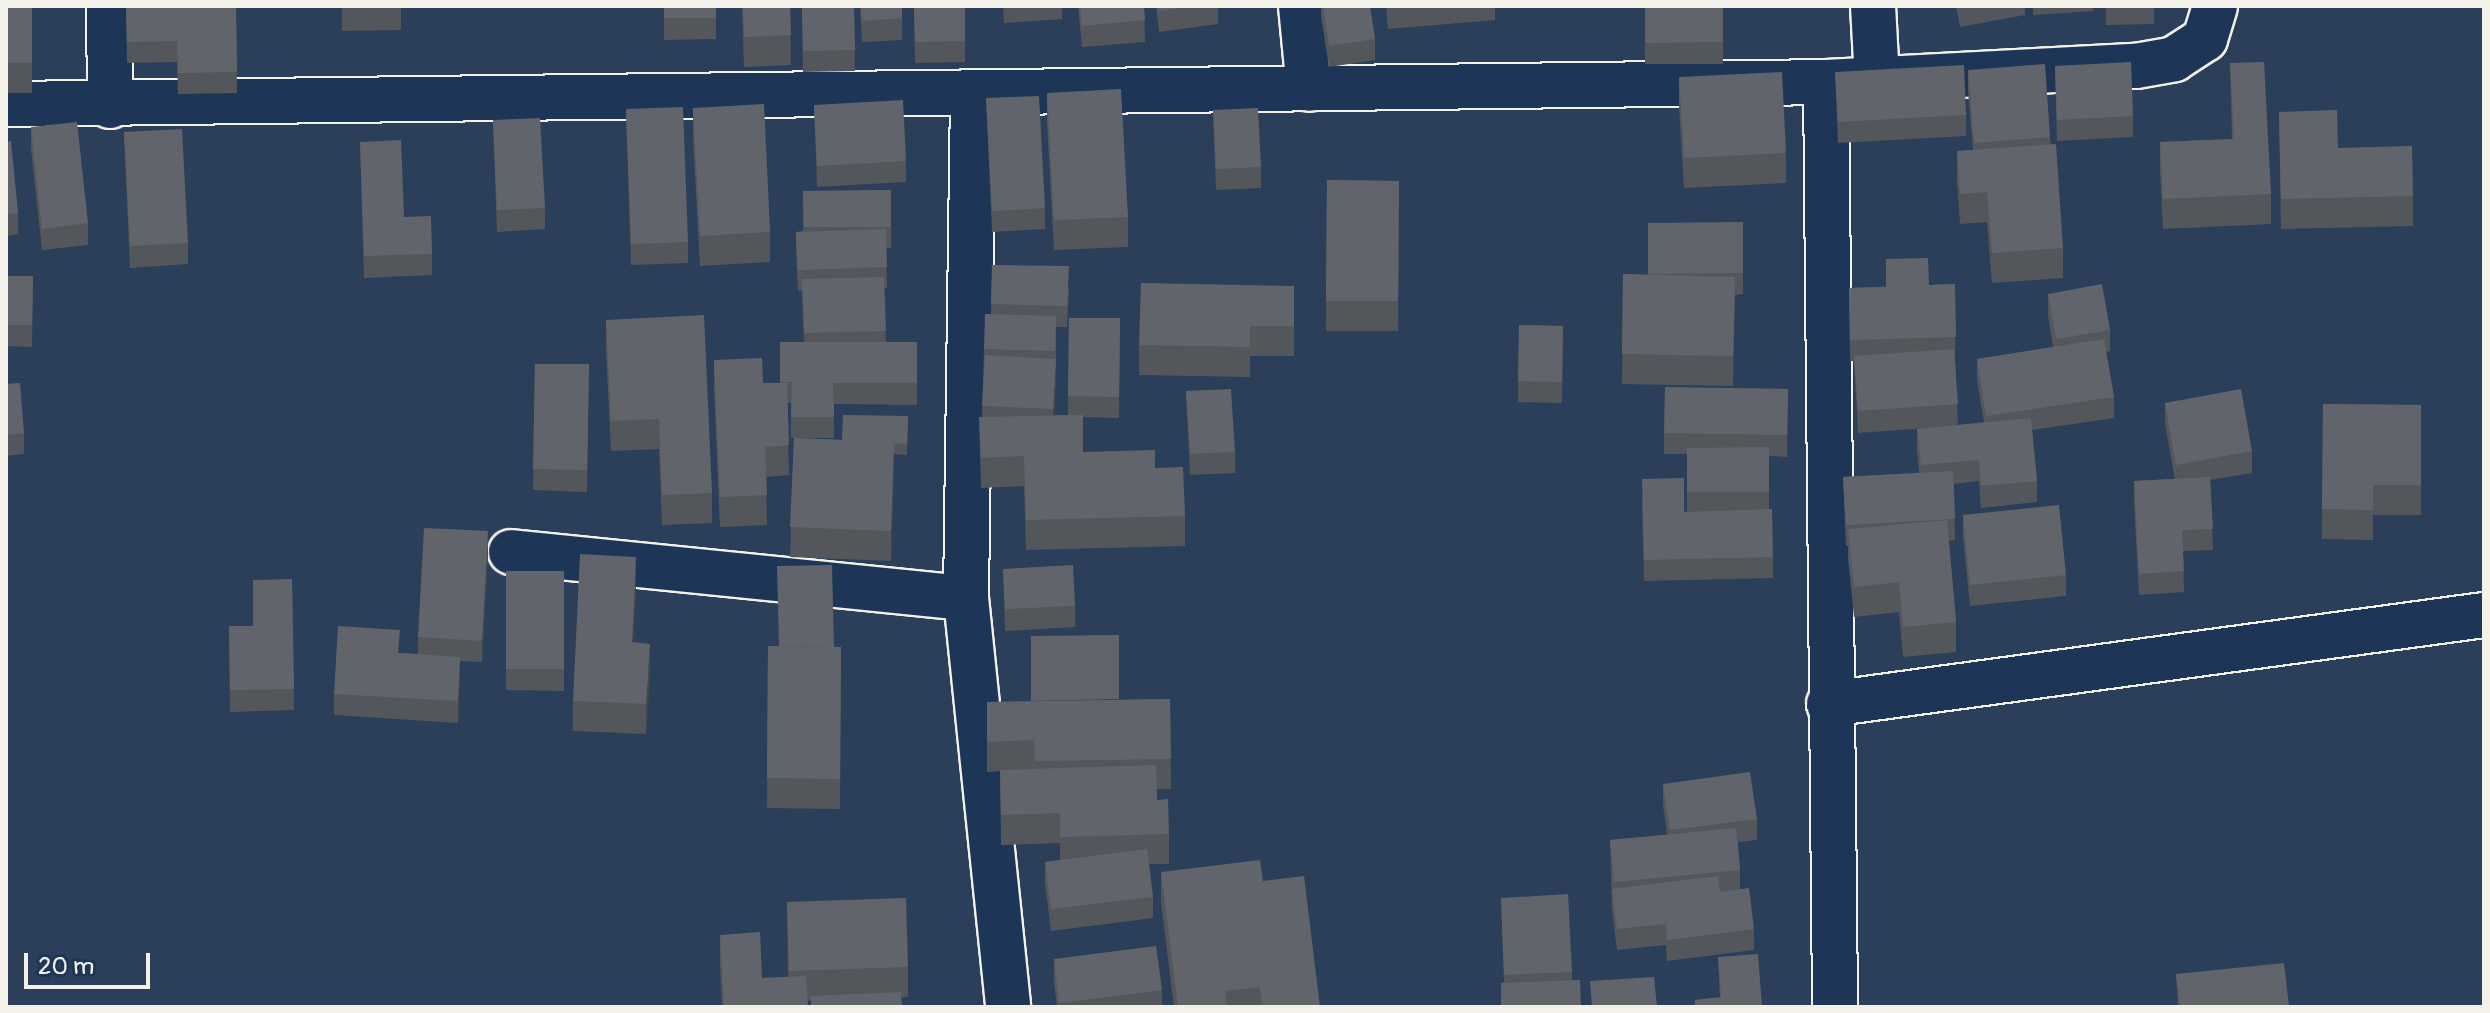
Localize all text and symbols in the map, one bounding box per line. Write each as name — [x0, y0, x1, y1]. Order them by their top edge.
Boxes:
scale bar — [28, 937, 154, 987]
text: 20 m — [38, 952, 94, 981]

